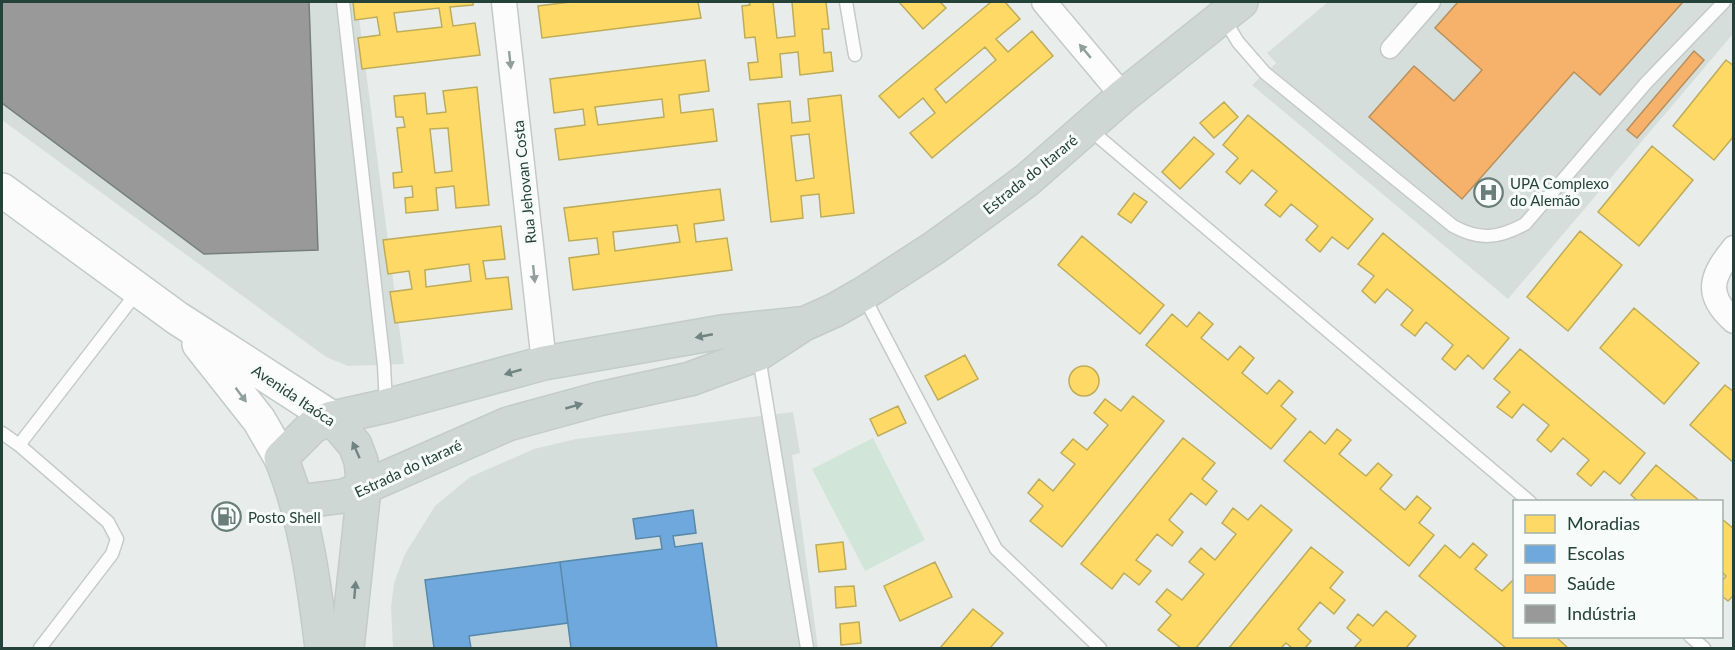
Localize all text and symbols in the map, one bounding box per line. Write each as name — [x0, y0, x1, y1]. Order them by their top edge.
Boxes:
one-way arrow — [1079, 43, 1092, 59]
one-way arrow — [505, 50, 515, 69]
street label: Rua Jehovan Costa — [509, 119, 539, 245]
street label: Estrada do Itararé — [979, 130, 1081, 218]
place label: UPA Complexo do Alemão — [1510, 174, 1609, 209]
hospital icon: UPA Complexo do Alemão — [1473, 176, 1505, 208]
one-way arrow — [529, 265, 539, 284]
one-way arrow — [695, 332, 714, 341]
street label: Avenida Itaóca — [249, 361, 339, 429]
one-way arrow — [504, 368, 522, 377]
one-way arrow — [234, 388, 246, 403]
one-way arrow — [565, 400, 583, 410]
street label: Estrada do Itararé — [351, 435, 465, 501]
one-way arrow — [351, 440, 361, 458]
legend — [1513, 500, 1723, 638]
fuel station icon: Posto Shell — [211, 501, 243, 533]
place label: Posto Shell — [248, 508, 321, 526]
text: Moradias — [1567, 512, 1640, 534]
text: Escolas — [1567, 542, 1625, 564]
text: Saúde — [1567, 572, 1615, 594]
one-way arrow — [350, 581, 359, 600]
text: Indústria — [1567, 602, 1636, 624]

